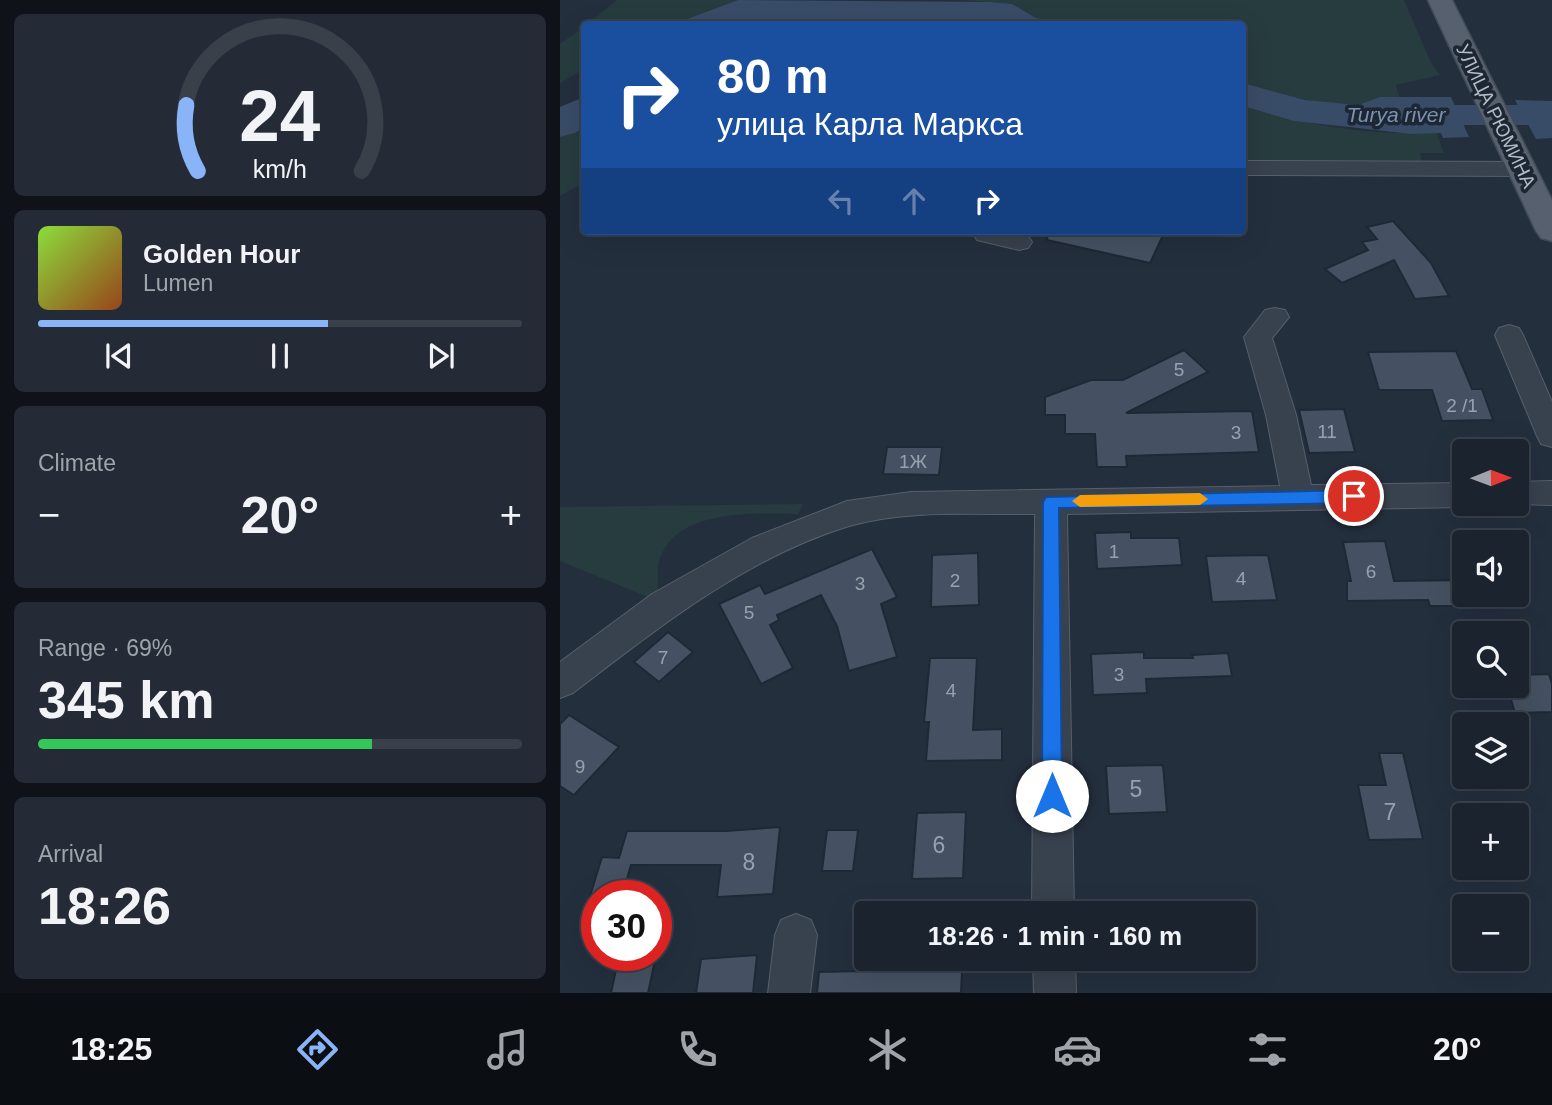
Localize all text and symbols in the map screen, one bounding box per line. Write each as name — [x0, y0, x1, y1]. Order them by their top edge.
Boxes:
street label: УЛИЦА РЮМИНА — [1452, 41, 1540, 192]
icon: right — [602, 49, 693, 140]
text: 80 m — [717, 49, 829, 103]
text: 24 — [240, 75, 321, 156]
water label: Turya river — [1347, 103, 1446, 126]
text: улица Карла Маркса — [717, 106, 1023, 142]
text: km/h — [253, 155, 307, 183]
icon: left — [822, 182, 860, 220]
icon: ahead — [895, 182, 933, 220]
icon: right — [968, 182, 1006, 220]
text: Golden Hour — [143, 239, 300, 269]
text: Lumen — [143, 270, 213, 296]
icon: previous — [100, 337, 138, 375]
icon: pause — [261, 337, 299, 375]
icon: next — [422, 337, 460, 375]
house number: 5 — [1174, 359, 1184, 380]
house number: 2 /1 — [1446, 395, 1478, 416]
house number: 11 — [1317, 421, 1337, 442]
house number: 3 — [1231, 422, 1241, 443]
north arrow — [1452, 439, 1530, 516]
map controls — [1452, 439, 1529, 971]
text: Climate — [38, 450, 116, 476]
house number: 1Ж — [899, 451, 928, 472]
pin — [1324, 466, 1384, 526]
icon: arrive — [1335, 477, 1373, 515]
text: 20° — [241, 486, 319, 544]
text: − — [38, 494, 60, 536]
text: + — [500, 494, 522, 536]
button: sound — [1452, 530, 1529, 607]
house number: 1 — [1109, 541, 1119, 562]
house number: 6 — [1366, 561, 1376, 582]
house number: 4 — [1236, 568, 1247, 589]
house number: 2 — [950, 570, 960, 591]
house number: 3 — [855, 573, 865, 594]
house number: 5 — [744, 602, 754, 623]
button: search — [1452, 621, 1529, 698]
text: Range · 69% — [38, 635, 172, 661]
house number: 7 — [658, 647, 668, 668]
house number: 3 — [1114, 664, 1124, 685]
text: 345 km — [38, 671, 214, 729]
house number: 4 — [946, 680, 957, 701]
button: layers — [1452, 712, 1529, 789]
house number: 9 — [575, 756, 585, 777]
position arrow — [1015, 759, 1089, 833]
house number: 5 — [1130, 776, 1142, 802]
house number: 7 — [1384, 799, 1396, 825]
button: + — [1452, 803, 1529, 880]
house number: 6 — [933, 832, 945, 858]
text: Arrival — [38, 841, 103, 867]
house number: 8 — [743, 849, 755, 875]
text: 18:26 — [38, 877, 171, 935]
speed limit sign: 30 — [581, 880, 672, 971]
button: − — [1452, 894, 1529, 971]
text: 18:26 · 1 min · 160 m — [928, 921, 1182, 951]
icon: directions — [293, 1025, 342, 1074]
icon: music — [483, 1025, 532, 1074]
icon: phone — [673, 1025, 722, 1074]
icon: climate — [863, 1025, 912, 1074]
icon: car — [1053, 1025, 1102, 1074]
icon: filters — [1243, 1025, 1292, 1074]
text: 18:25 — [70, 1031, 152, 1067]
text: 20° — [1433, 1031, 1482, 1067]

